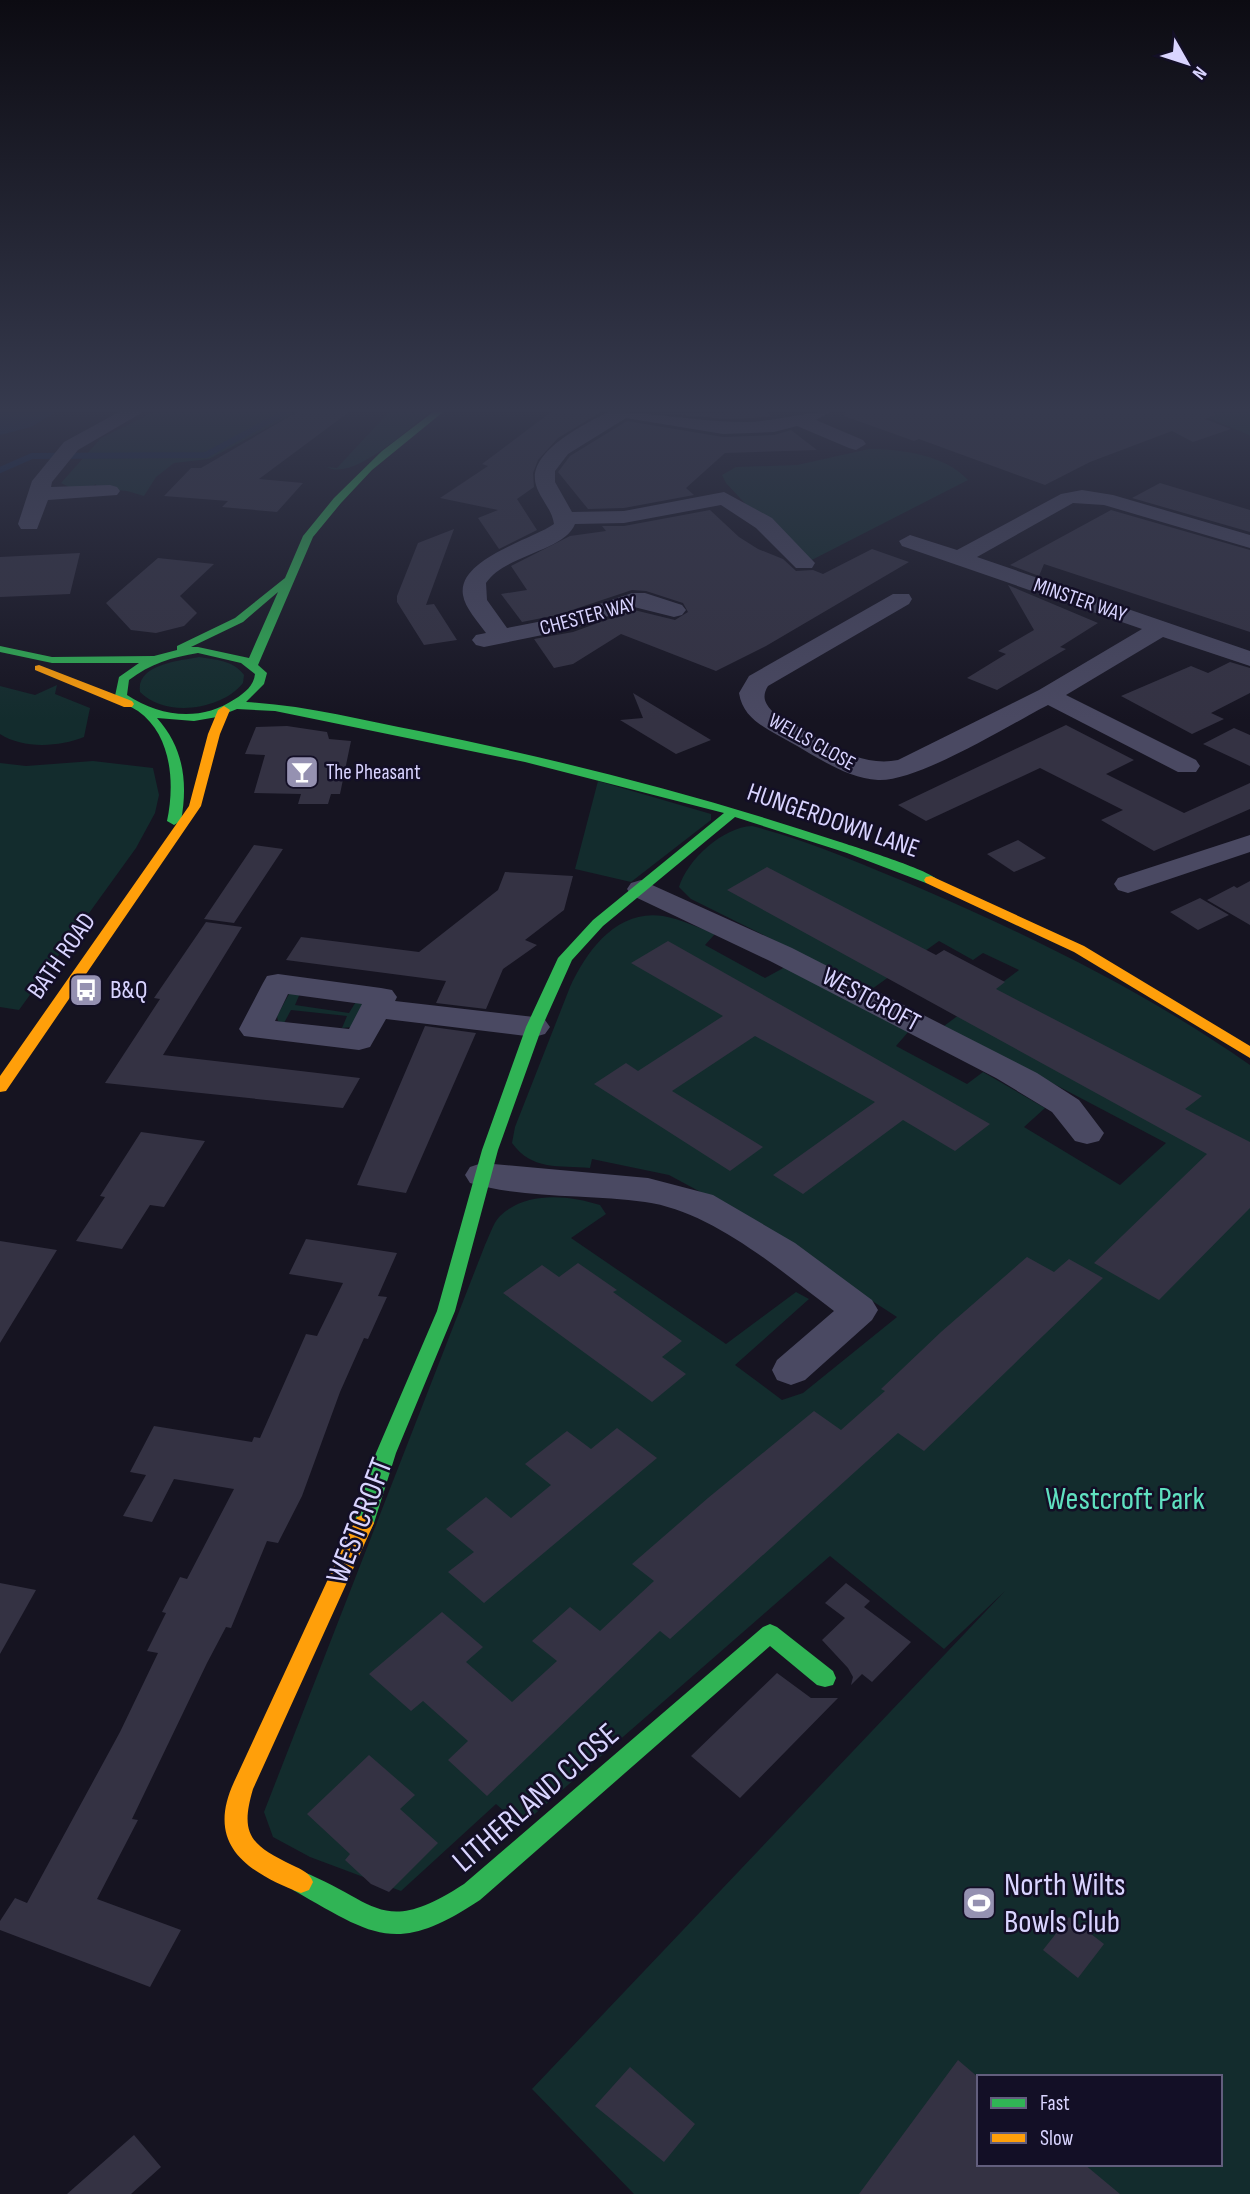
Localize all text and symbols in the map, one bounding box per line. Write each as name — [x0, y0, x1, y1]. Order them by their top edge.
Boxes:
north arrow — [1152, 28, 1222, 98]
text: N — [1187, 62, 1211, 84]
street label: MINSTER WAY — [1030, 572, 1130, 628]
street label: CHESTER WAY — [537, 591, 639, 641]
street label: WELLS CLOSE — [764, 708, 860, 776]
bar icon: The Pheasant — [283, 753, 321, 791]
place label: The Pheasant — [326, 760, 421, 785]
street label: HUNGERDOWN LANE — [743, 777, 923, 865]
street label: BATH ROAD — [21, 907, 103, 1005]
street label: WESTCROFT — [817, 961, 925, 1039]
bus stop icon: B&Q — [67, 971, 105, 1009]
place label: B&Q — [110, 975, 148, 1006]
street label: WESTCROFT — [318, 1453, 402, 1589]
park label: Westcroft Park — [1045, 1480, 1205, 1519]
street label: LITHERLAND CLOSE — [445, 1715, 627, 1881]
place label: North Wilts Bowls Club — [1004, 1866, 1125, 1942]
sports icon: North Wilts Bowls Club — [960, 1884, 998, 1922]
legend — [977, 2075, 1222, 2166]
text: Fast — [1040, 2091, 1070, 2116]
text: Slow — [1040, 2126, 1074, 2151]

